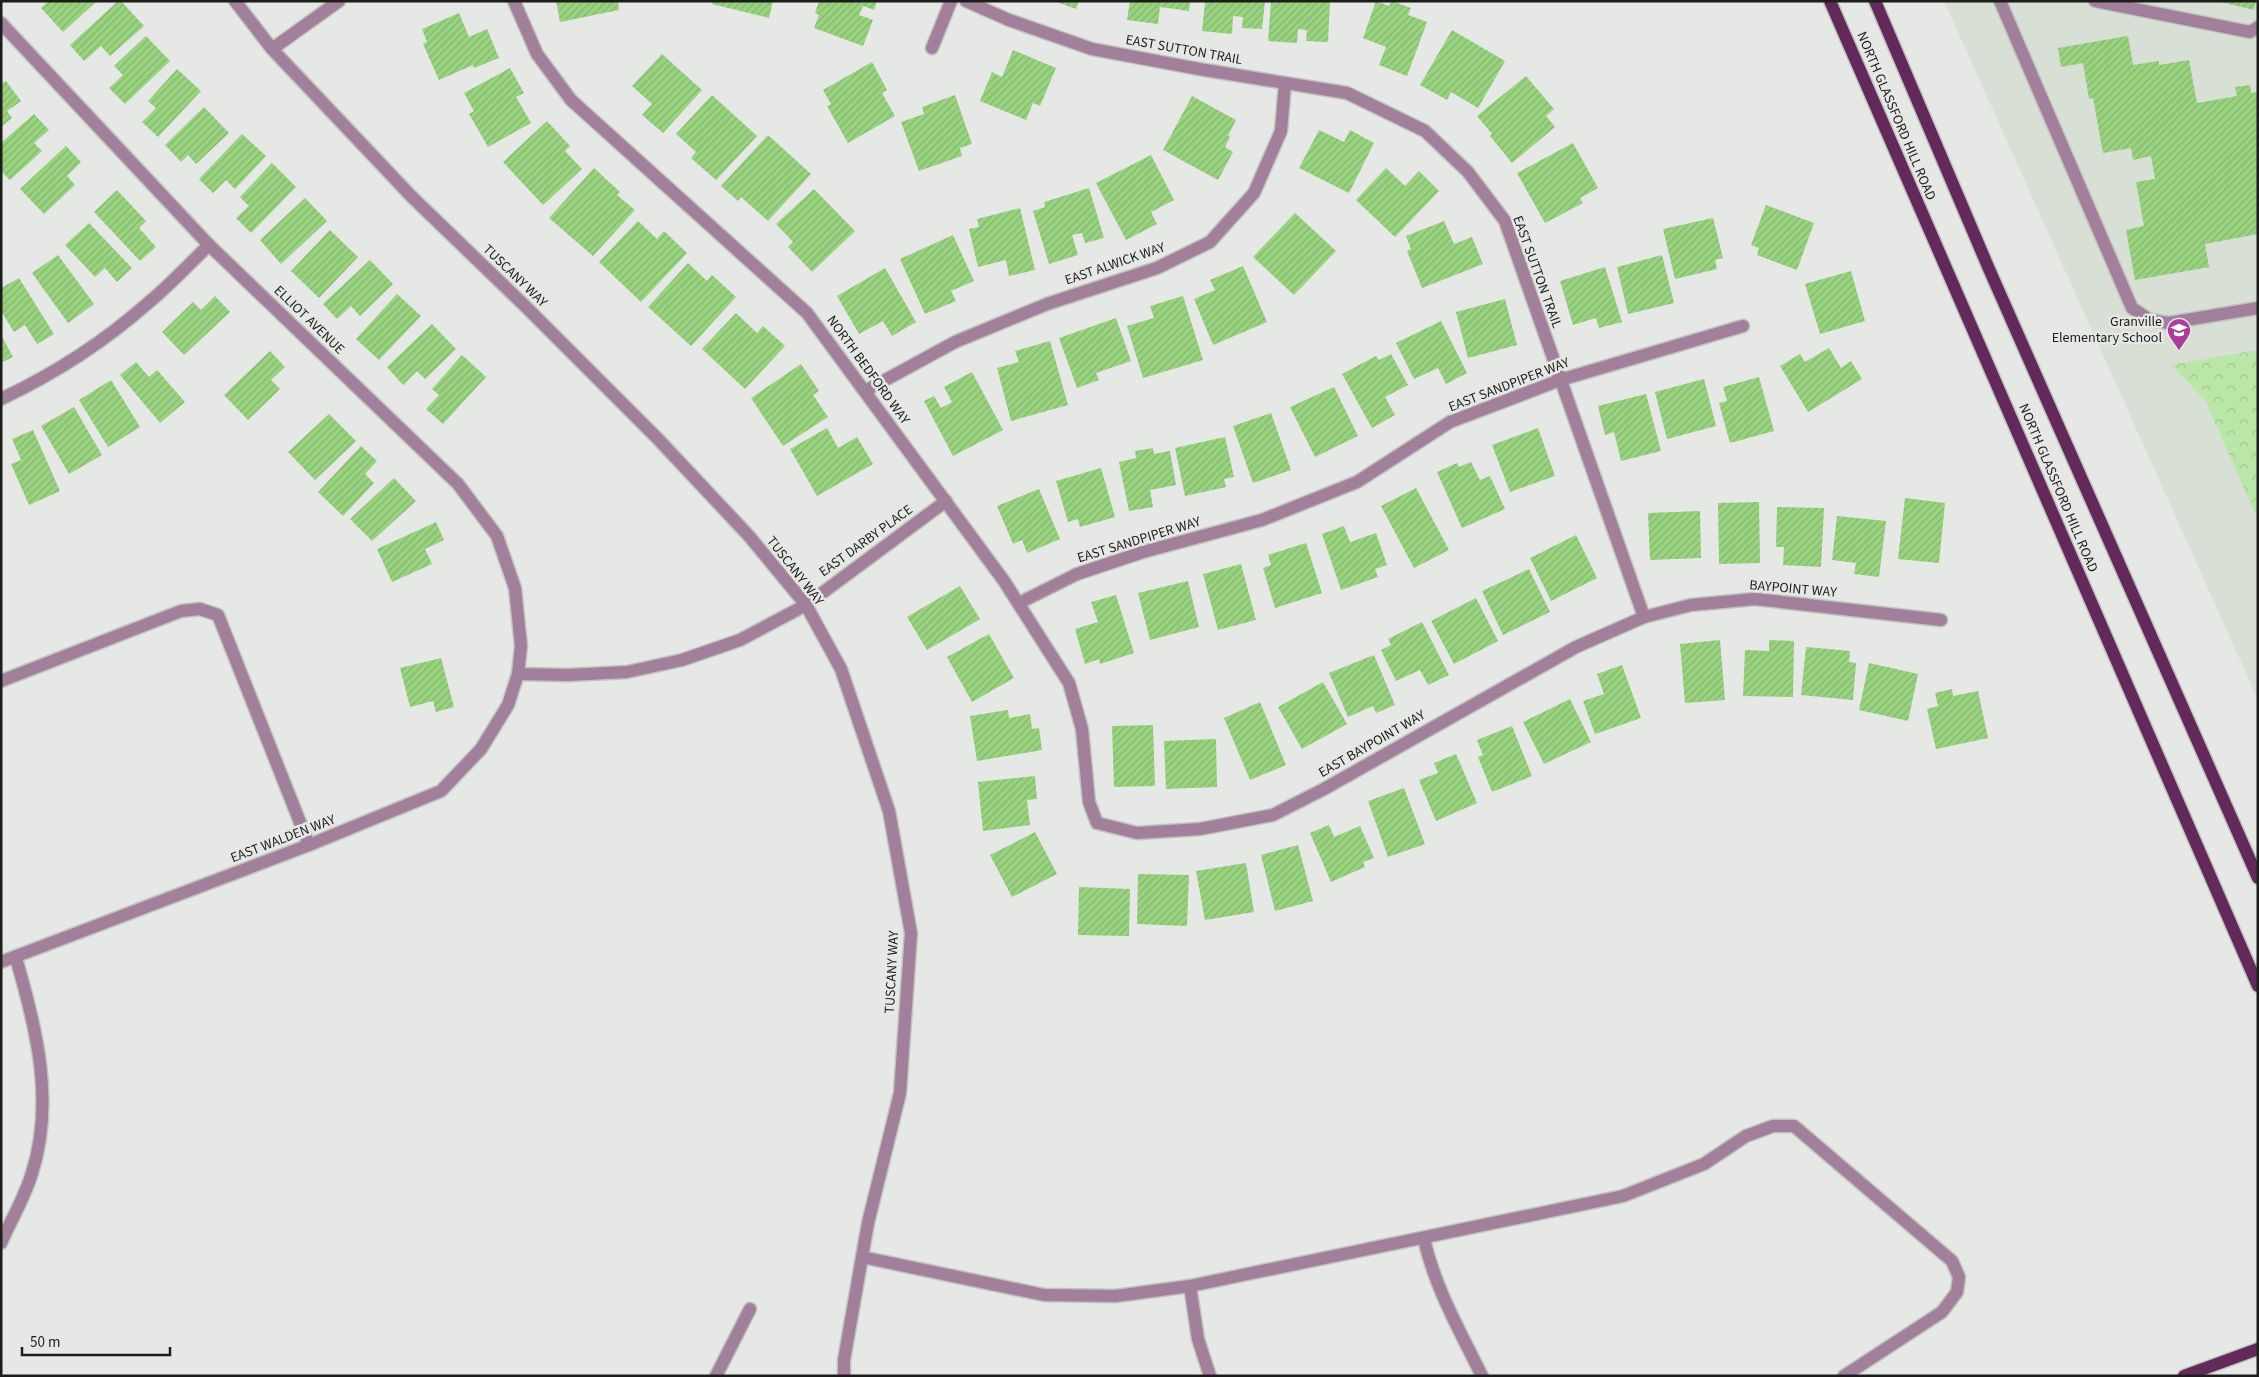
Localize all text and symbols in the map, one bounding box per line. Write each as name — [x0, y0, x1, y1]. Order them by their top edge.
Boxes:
street label: NORTH GLASSFORD HILL ROAD — [1851, 29, 1941, 203]
street label: EAST SUTTON TRAIL — [1124, 30, 1244, 70]
street label: EAST SUTTON TRAIL — [1507, 213, 1567, 331]
street label: EAST ALWICK WAY — [1062, 237, 1168, 291]
street label: TUSCANY WAY — [478, 240, 552, 312]
street label: ELLIOT AVENUE — [269, 281, 349, 359]
street label: NORTH BEDFORD WAY — [822, 311, 915, 429]
place label: Granville Elementary School — [2052, 312, 2162, 348]
school or university icon: Granville Elementary School — [2166, 317, 2192, 351]
street label: EAST SANDPIPER WAY — [1446, 353, 1573, 417]
street label: NORTH GLASSFORD HILL ROAD — [2013, 401, 2103, 575]
street label: EAST DARBY PLACE — [815, 500, 917, 582]
street label: EAST SANDPIPER WAY — [1075, 512, 1203, 568]
street label: TUSCANY WAY — [762, 532, 829, 610]
street label: BAYPOINT WAY — [1748, 575, 1838, 603]
street label: EAST BAYPOINT WAY — [1315, 705, 1429, 783]
street label: EAST WALDEN WAY — [228, 810, 339, 868]
street label: TUSCANY WAY — [880, 930, 904, 1014]
scale bar — [22, 1324, 170, 1356]
text: 50 m — [30, 1332, 60, 1353]

